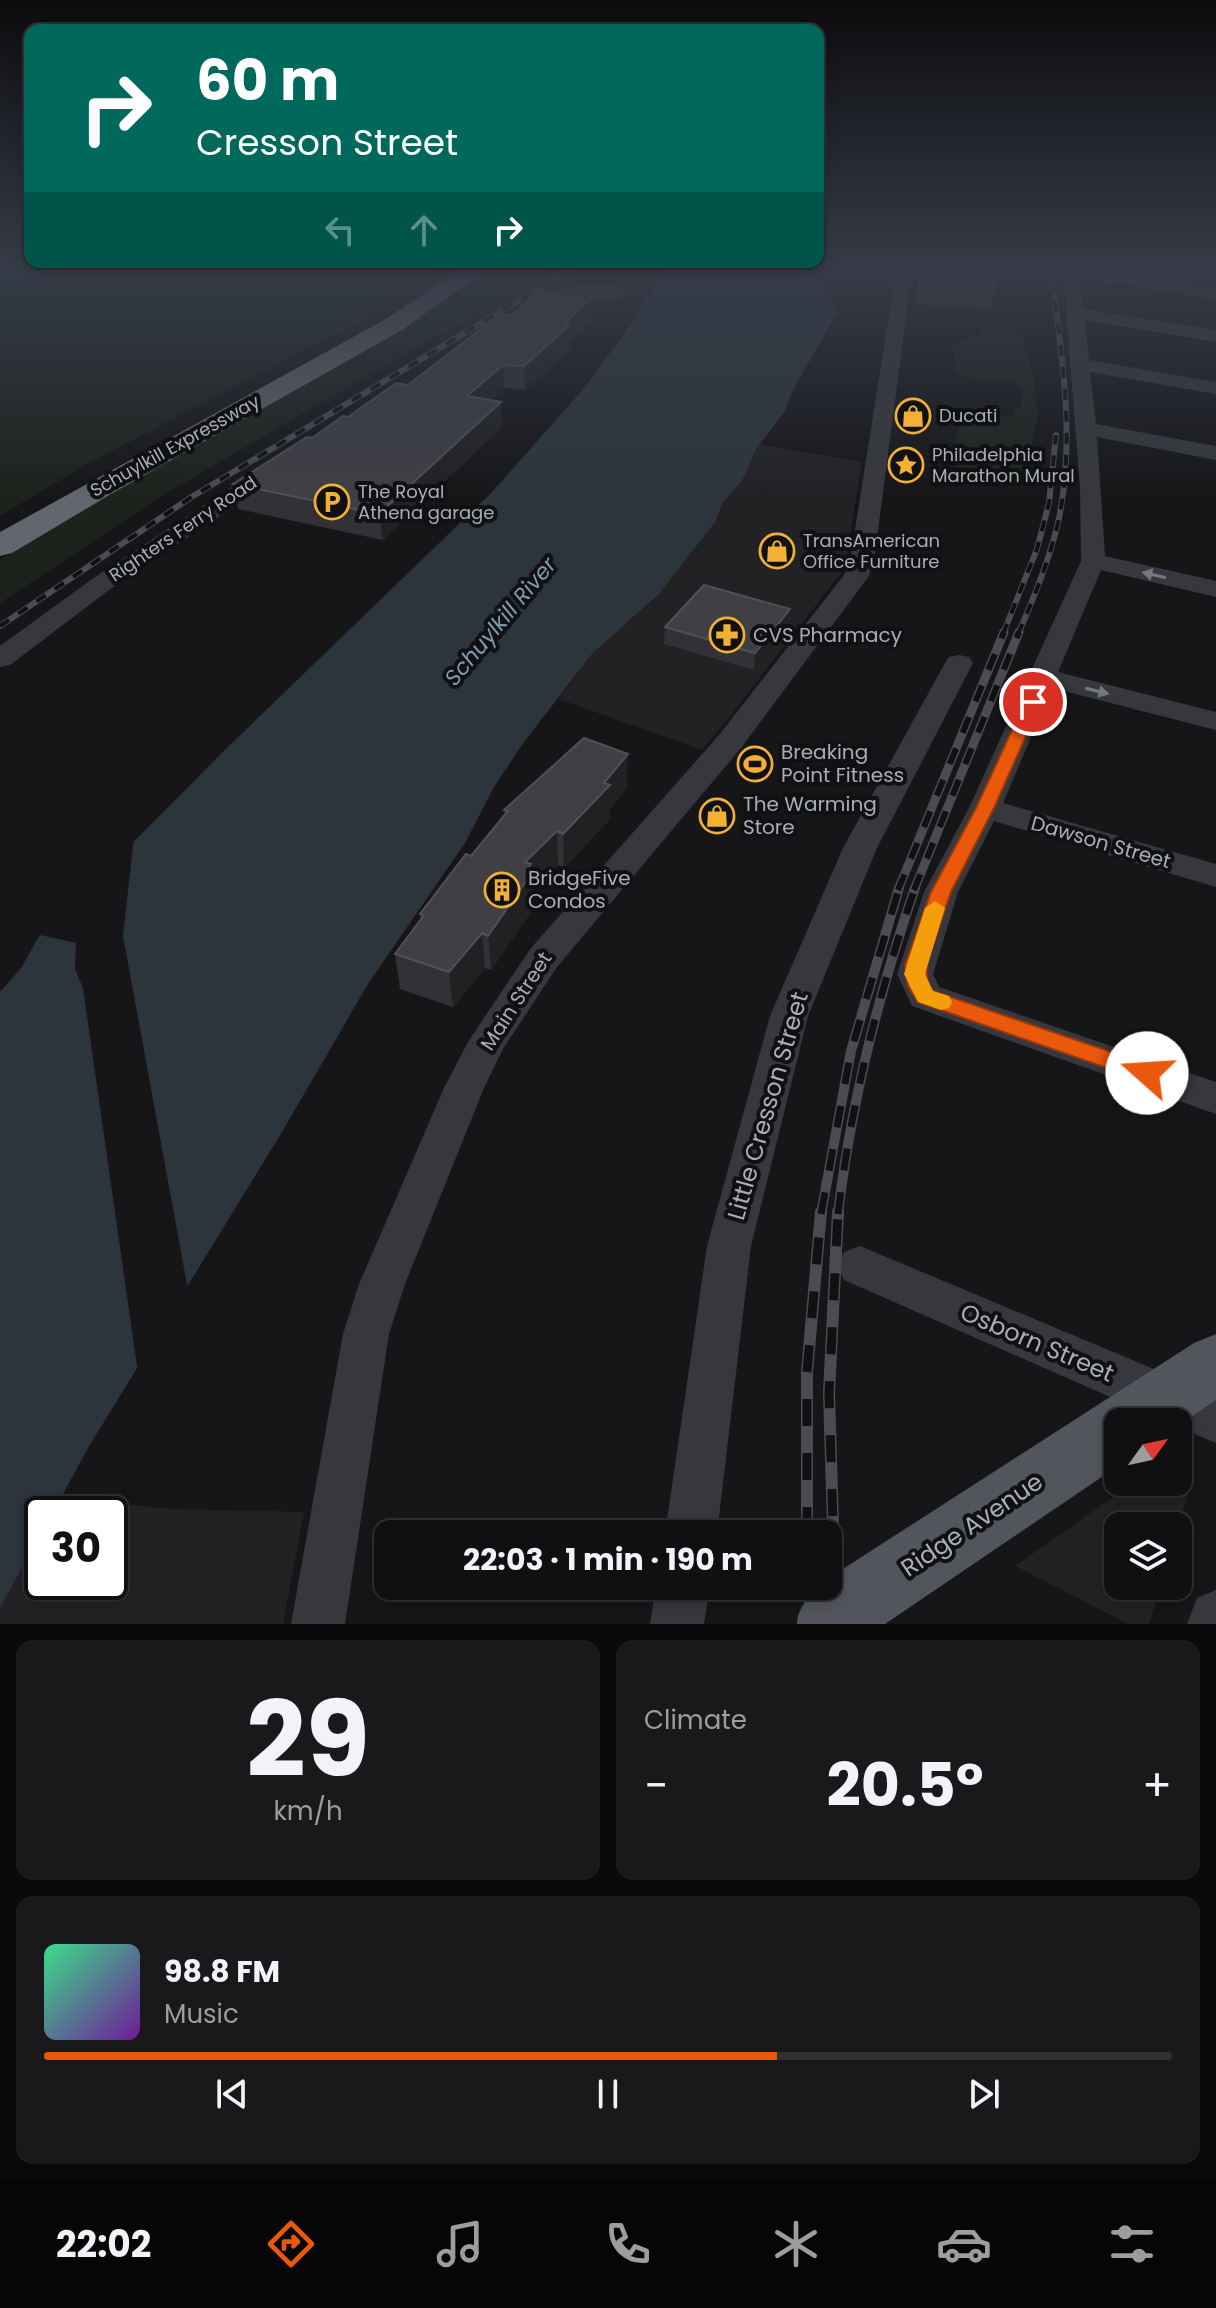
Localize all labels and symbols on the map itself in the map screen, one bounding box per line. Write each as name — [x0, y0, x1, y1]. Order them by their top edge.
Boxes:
street label: Schuylkill Expressway — [86, 389, 264, 503]
shop icon: Ducati — [894, 397, 932, 435]
place label: Ducati — [939, 403, 997, 428]
place label: Philadelphia Marathon Mural — [932, 442, 1075, 488]
place icon: Philadelphia Marathon Mural — [887, 446, 925, 484]
street label: Righters Ferry Road — [104, 470, 261, 587]
place label: The Royal Athena garage — [358, 479, 494, 525]
parking icon: The Royal Athena garage — [313, 483, 351, 521]
place label: TransAmerican Office Furniture — [803, 528, 940, 574]
shop icon: TransAmerican Office Furniture — [758, 532, 796, 570]
water label: Schuylkill River — [437, 550, 564, 692]
one-way arrow — [1142, 568, 1167, 581]
pharmacy icon: CVS Pharmacy — [708, 616, 746, 654]
place label: CVS Pharmacy — [753, 621, 902, 649]
pin — [999, 668, 1067, 736]
one-way arrow — [1085, 685, 1110, 697]
place label: Breaking Point Fitness — [781, 738, 904, 789]
sports icon: Breaking Point Fitness — [736, 745, 774, 783]
place label: The Warming Store — [743, 790, 877, 841]
shop icon: The Warming Store — [698, 797, 736, 835]
street label: Dawson Street — [1028, 809, 1174, 875]
place label: BridgeFive Condos — [528, 864, 631, 915]
building icon: BridgeFive Condos — [483, 871, 521, 909]
street label: Main Street — [474, 946, 558, 1056]
street label: Little Cresson Street — [719, 988, 816, 1224]
position arrow — [1105, 1031, 1189, 1115]
street label: Osborn Street — [955, 1295, 1119, 1390]
north arrow — [1104, 1408, 1192, 1496]
street label: Ridge Avenue — [894, 1465, 1049, 1584]
speed limit sign: 30 — [24, 1496, 128, 1600]

